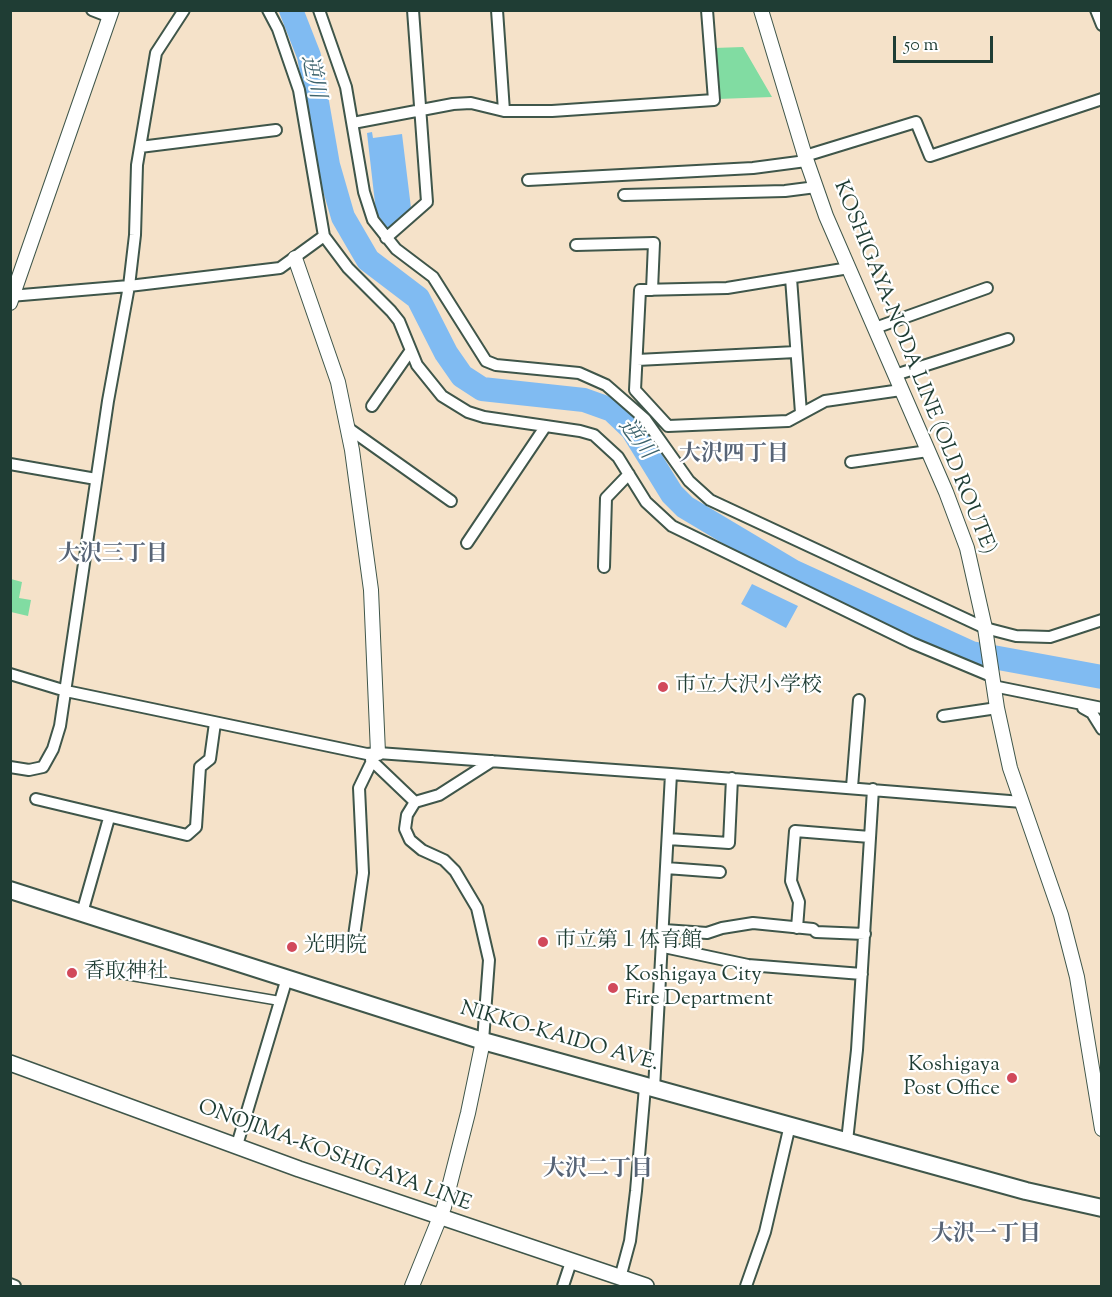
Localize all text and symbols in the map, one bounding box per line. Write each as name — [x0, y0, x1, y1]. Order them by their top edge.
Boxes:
scale bar — [896, 24, 996, 62]
text: 50 m — [904, 33, 938, 59]
water label: 逆川 — [294, 53, 328, 101]
street label: KOSHIGAYA-NODA LINE (OLD ROUTE) — [826, 177, 1000, 559]
water label: 逆川 — [611, 414, 659, 466]
district label: 大沢四丁目 — [679, 443, 789, 469]
district label: 大沢三丁目 — [58, 543, 168, 569]
place label: 市立大沢小学校 — [675, 674, 822, 700]
marker: 市立大沢小学校 — [656, 680, 670, 694]
place label: 市立第１体育館 — [555, 929, 702, 955]
place label: 光明院 — [304, 934, 367, 960]
marker: 市立第１体育館 — [536, 935, 550, 949]
marker: 光明院 — [285, 940, 299, 954]
place label: 香取神社 — [84, 960, 168, 986]
place label: Koshigaya City Fire Department — [625, 963, 773, 1013]
marker: 香取神社 — [65, 966, 79, 980]
marker: Koshigaya City Fire Department — [606, 981, 620, 995]
street label: NIKKO-KAIDO AVE. — [457, 998, 661, 1078]
place label: Koshigaya Post Office — [904, 1053, 1000, 1103]
marker: Koshigaya Post Office — [1005, 1071, 1019, 1085]
street label: ONOJIMA-KOSHIGAYA LINE — [194, 1096, 474, 1218]
district label: 大沢二丁目 — [543, 1158, 653, 1184]
district label: 大沢一丁目 — [931, 1223, 1041, 1249]

